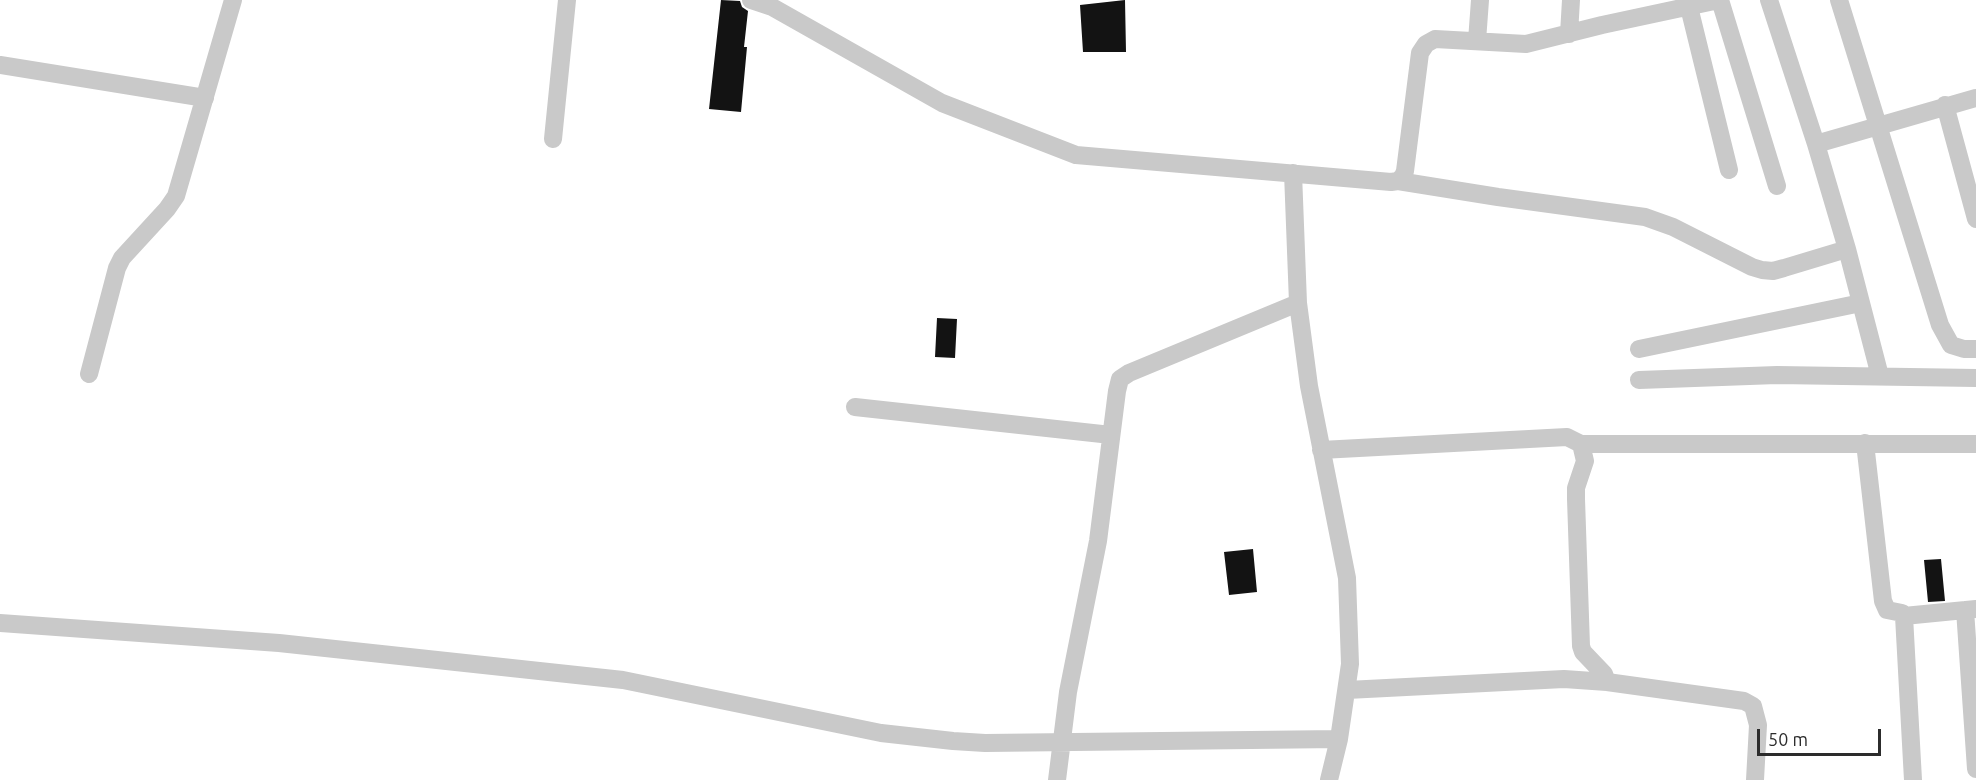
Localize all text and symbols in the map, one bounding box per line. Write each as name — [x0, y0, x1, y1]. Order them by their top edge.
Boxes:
scale bar — [1760, 717, 1884, 755]
text: 50 m — [1768, 729, 1808, 749]

